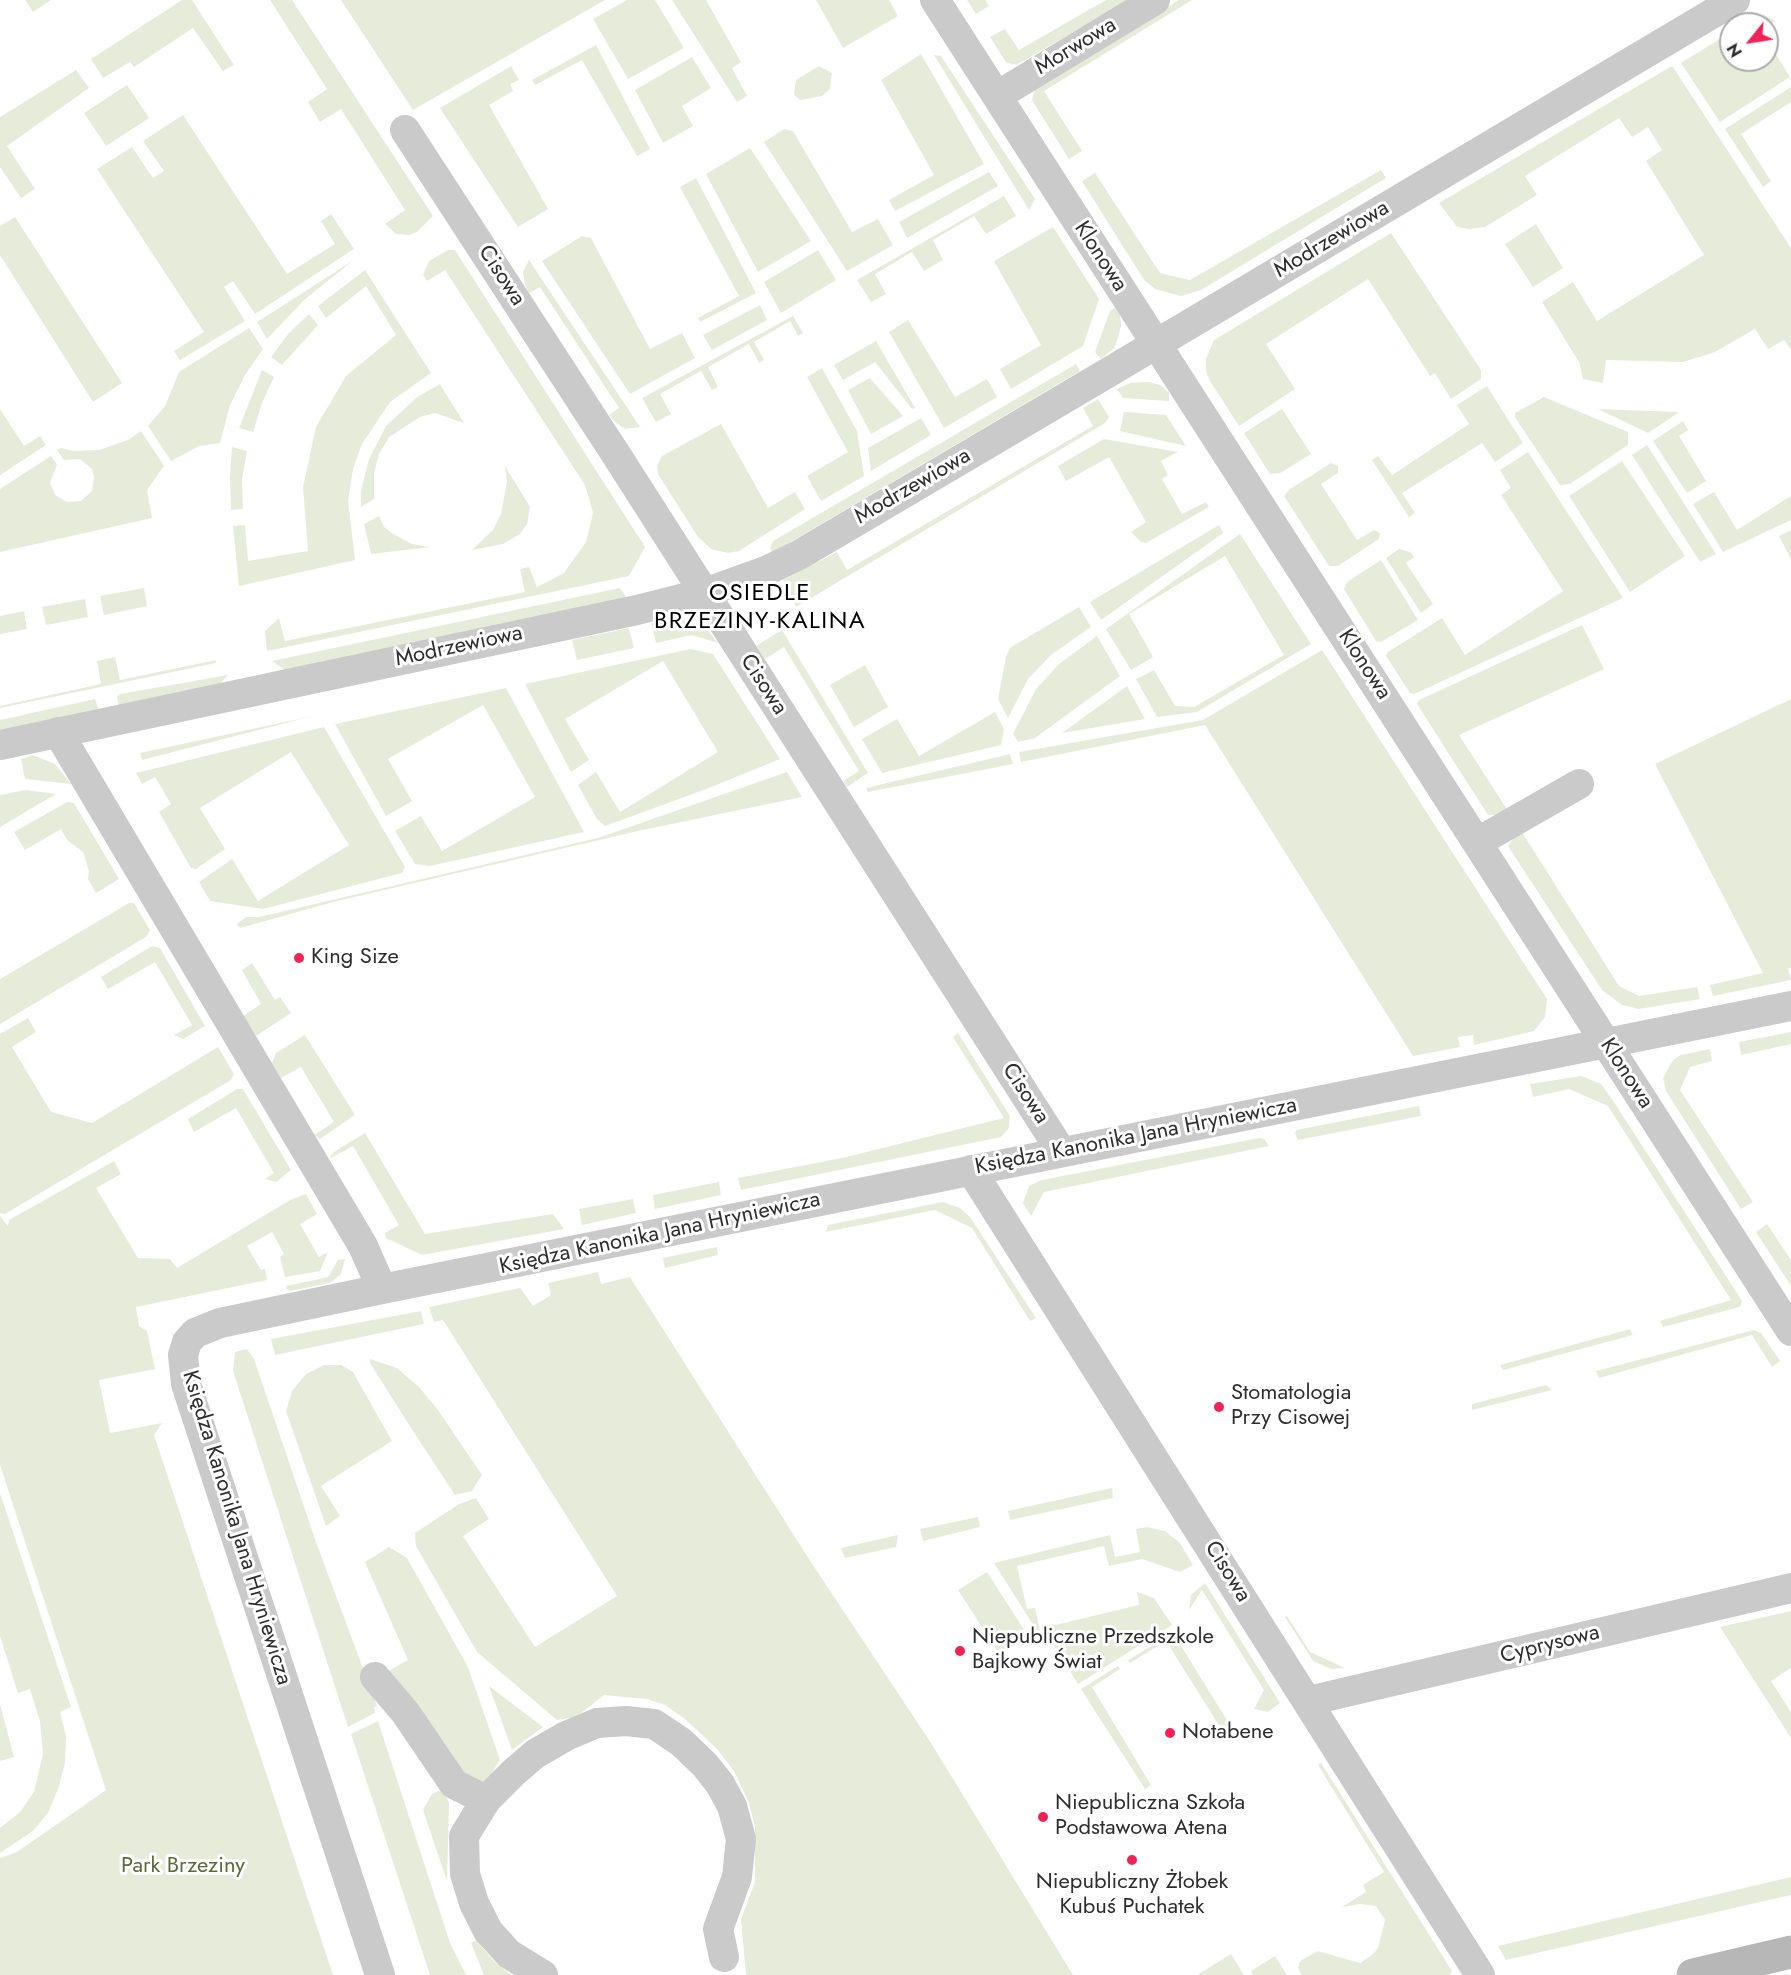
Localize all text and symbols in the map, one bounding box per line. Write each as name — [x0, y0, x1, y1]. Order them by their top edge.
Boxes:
north arrow — [1719, 12, 1779, 72]
street label: Morwowa — [1031, 13, 1121, 81]
text: N — [1722, 39, 1748, 62]
street label: Modrzewiowa — [1270, 195, 1394, 285]
street label: Klonowa — [1068, 217, 1132, 297]
street label: Cisowa — [472, 241, 530, 311]
street label: Modrzewiowa — [850, 443, 976, 531]
district label: OSIEDLE BRZEZINY-KALINA — [654, 580, 866, 636]
street label: Modrzewiowa — [393, 621, 525, 673]
street label: Klonowa — [1332, 625, 1396, 705]
street label: Cisowa — [734, 650, 792, 720]
place label: King Size — [311, 945, 399, 971]
marker: King Size — [292, 951, 306, 965]
street label: Klonowa — [1594, 1034, 1658, 1114]
street label: Cisowa — [996, 1059, 1054, 1129]
street label: Księdza Kanonika Jana Hryniewicza — [973, 1093, 1299, 1181]
street label: Księdza Kanonika Jana Hryniewicza — [497, 1187, 823, 1281]
street label: Księdza Kanonika Jana Hryniewicza — [176, 1368, 296, 1688]
place label: Stomatologia Przy Cisowej — [1231, 1381, 1351, 1432]
marker: Stomatologia Przy Cisowej — [1212, 1400, 1226, 1414]
street label: Cisowa — [1198, 1537, 1256, 1607]
street label: Cyprysowa — [1498, 1620, 1602, 1670]
place label: Niepubliczne Przedszkole Bajkowy Świat — [972, 1625, 1214, 1676]
marker: Niepubliczne Przedszkole Bajkowy Świat — [953, 1644, 967, 1658]
place label: Notabene — [1182, 1720, 1274, 1746]
marker: Notabene — [1163, 1726, 1177, 1740]
place label: Niepubliczna Szkoła Podstawowa Atena — [1055, 1791, 1245, 1843]
marker: Niepubliczna Szkoła Podstawowa Atena — [1036, 1810, 1050, 1824]
marker: Niepubliczny Żłobek Kubuś Puchatek — [1125, 1853, 1139, 1867]
park label: Park Brzeziny — [121, 1854, 245, 1880]
place label: Niepubliczny Żłobek Kubuś Puchatek — [1036, 1870, 1228, 1922]

